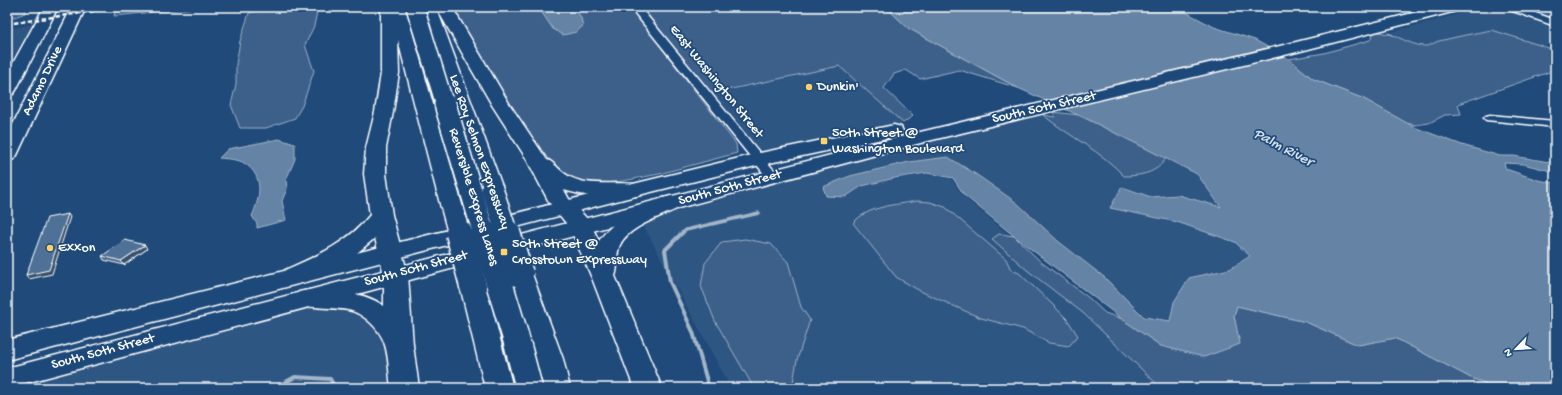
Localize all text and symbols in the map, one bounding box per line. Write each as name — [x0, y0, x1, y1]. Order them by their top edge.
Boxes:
street label: East Washington Street — [665, 22, 768, 143]
street label: Adamo Drive — [19, 43, 67, 119]
street label: Lee Roy Selmon Expressway — [444, 72, 514, 232]
place label: Dunkin' — [816, 79, 859, 96]
marker: Dunkin' — [804, 82, 814, 92]
street label: South 50th Street — [990, 87, 1099, 128]
place label: 50th Street @ Washington Boulevard — [832, 125, 965, 158]
water label: Palm River — [1250, 125, 1318, 172]
street label: Reversible Express Lanes — [444, 126, 502, 269]
marker: 50th Street @ Washington Boulevard — [819, 136, 829, 146]
street label: South 50th Street — [677, 166, 785, 210]
place label: 50th Street @ Crosstown Expressway — [512, 236, 647, 269]
place label: Exxon — [58, 240, 96, 257]
marker: Exxon — [45, 243, 55, 253]
street label: South 50th Street — [363, 247, 471, 291]
marker: 50th Street @ Crosstown Expressway — [499, 247, 509, 257]
north arrow — [1496, 329, 1536, 369]
street label: South 50th Street — [50, 330, 158, 374]
text: N — [1502, 347, 1516, 358]

